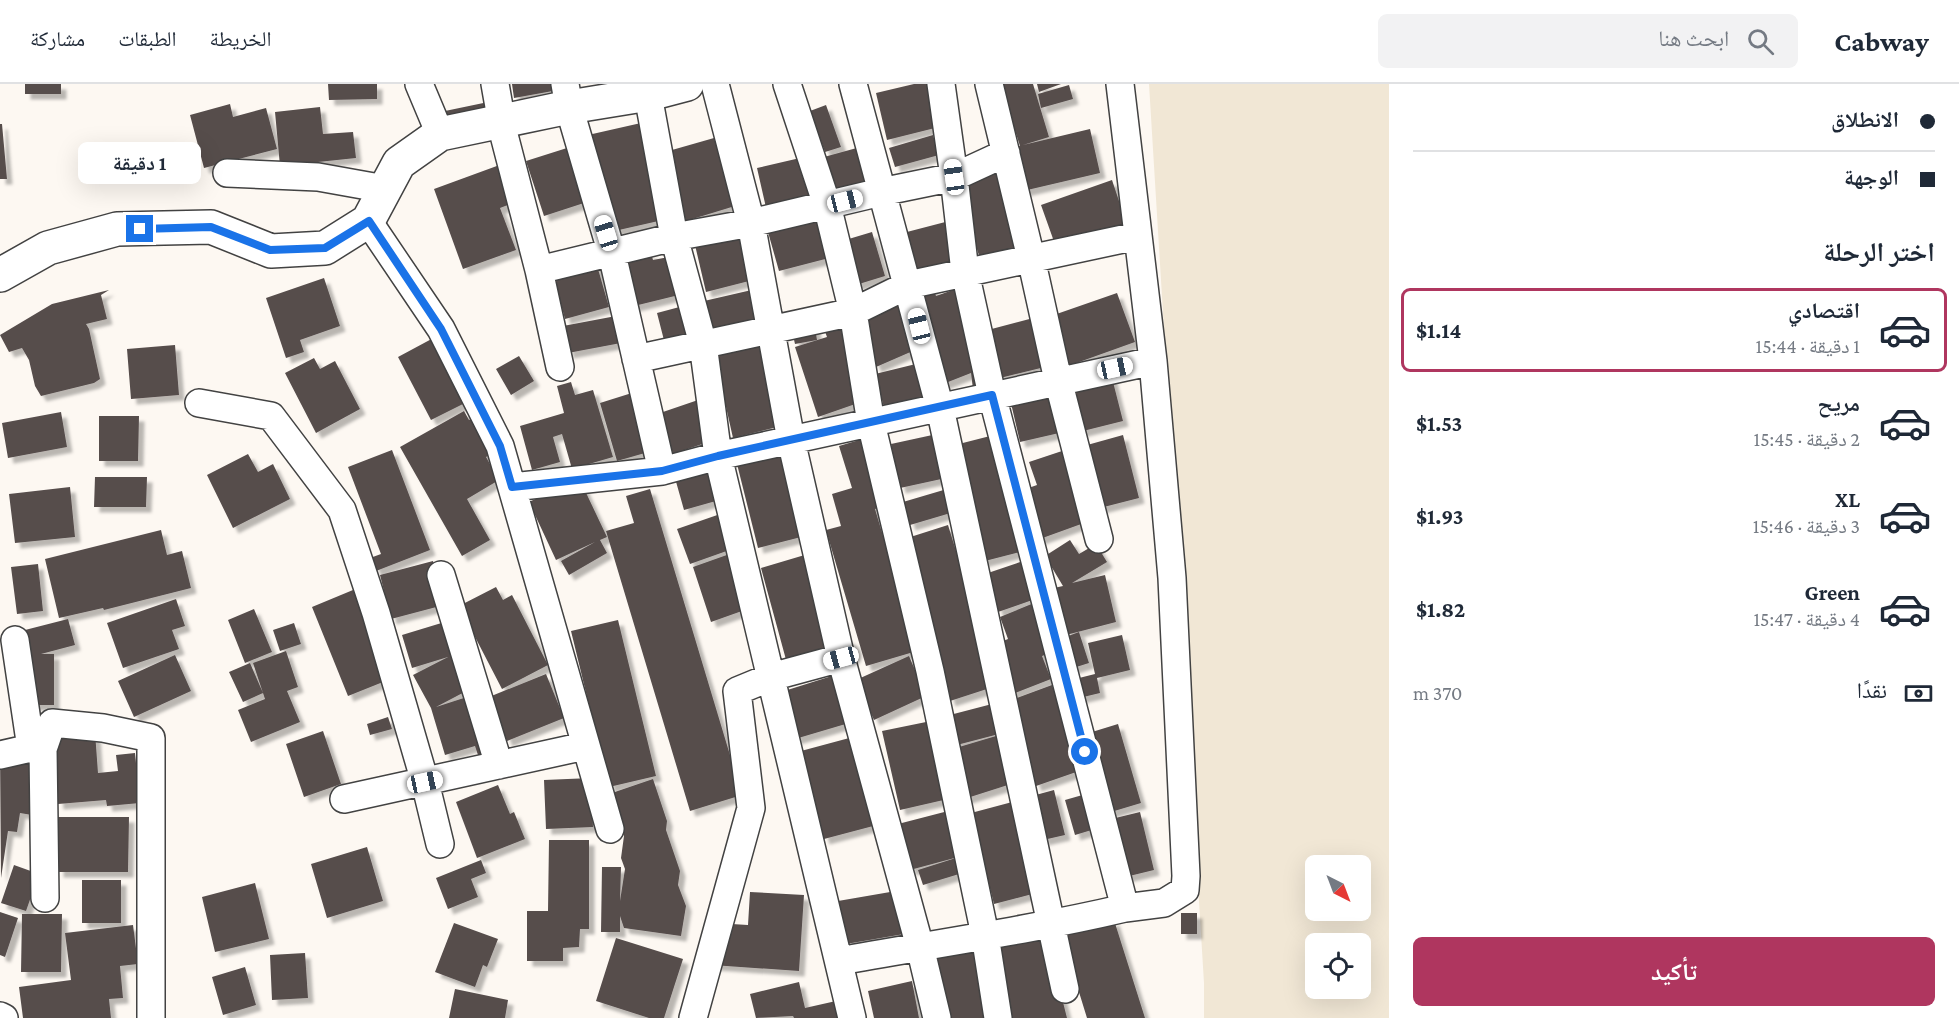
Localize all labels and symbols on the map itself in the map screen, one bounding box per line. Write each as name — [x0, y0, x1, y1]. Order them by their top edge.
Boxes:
callout: 1 دقيقة — [78, 142, 201, 184]
car — [943, 158, 965, 196]
car — [825, 188, 865, 214]
car — [592, 213, 620, 253]
route end — [126, 215, 153, 242]
car — [906, 306, 932, 346]
car — [1096, 355, 1134, 381]
car — [821, 645, 861, 671]
route start — [1071, 738, 1098, 765]
car — [406, 769, 444, 795]
north arrow — [1305, 855, 1371, 921]

